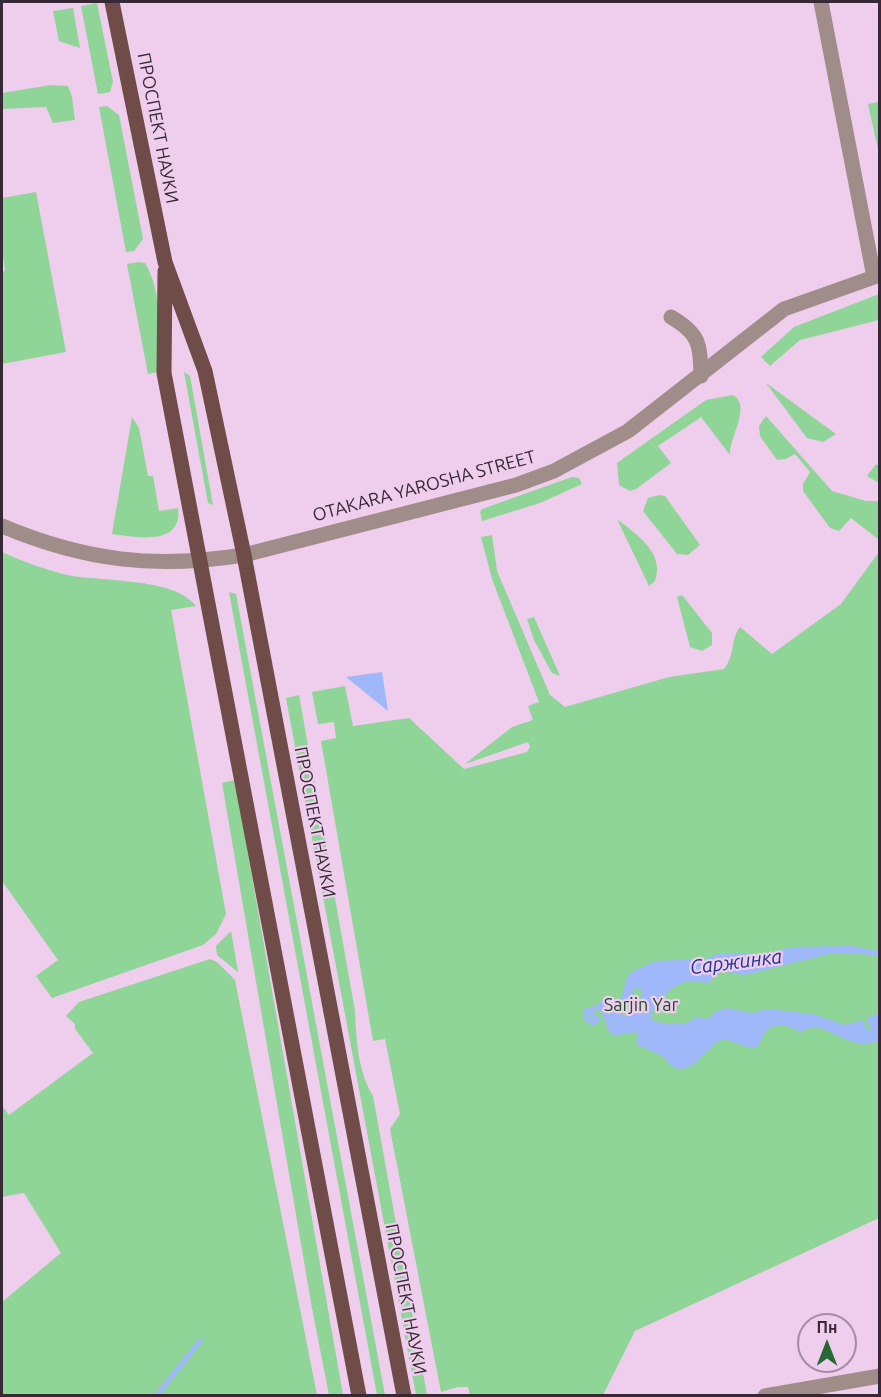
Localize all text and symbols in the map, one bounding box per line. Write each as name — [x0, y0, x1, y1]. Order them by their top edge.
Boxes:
street label: ПРОСПЕКТ НАУКИ — [133, 51, 183, 205]
street label: OTAKARA YAROSHA STREET — [310, 446, 538, 526]
street label: ПРОСПЕКТ НАУКИ — [290, 745, 340, 899]
water label: Саржинка — [689, 944, 783, 980]
park label: Sarjin Yar — [604, 994, 678, 1016]
street label: ПРОСПЕКТ НАУКИ — [381, 1222, 431, 1376]
north arrow — [797, 1313, 857, 1373]
text: Пн — [817, 1318, 837, 1336]

